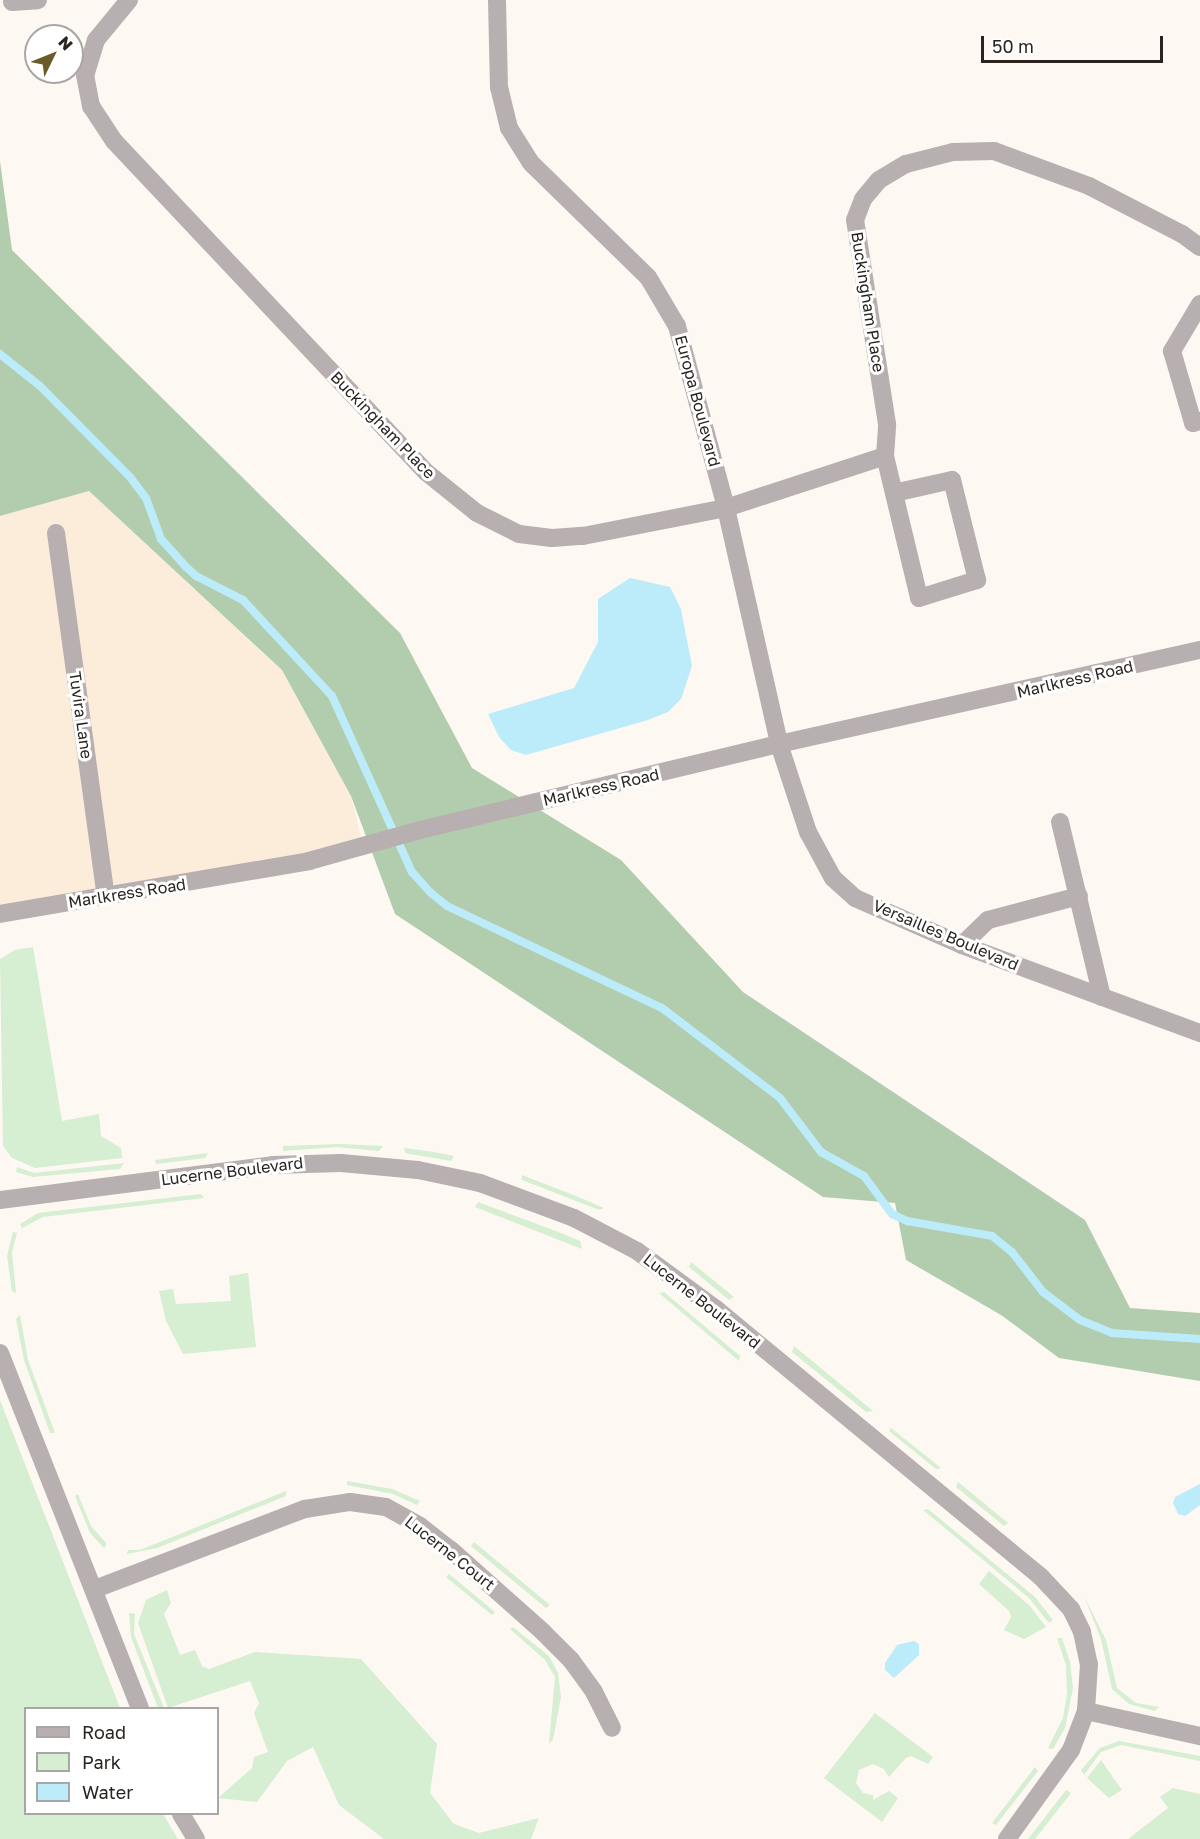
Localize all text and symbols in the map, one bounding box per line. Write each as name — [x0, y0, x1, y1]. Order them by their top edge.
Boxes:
north arrow — [24, 24, 84, 84]
scale bar — [984, 24, 1166, 62]
text: N — [54, 32, 77, 54]
text: 50 m — [992, 35, 1034, 57]
street label: Buckingham Place — [847, 230, 889, 374]
street label: Europa Boulevard — [671, 333, 725, 469]
street label: Buckingham Place — [327, 367, 439, 483]
street label: Marlkress Road — [1015, 656, 1135, 702]
street label: Tuvira Lane — [65, 670, 97, 760]
street label: Marlkress Road — [541, 764, 661, 810]
street label: Marlkress Road — [67, 874, 187, 912]
street label: Versailles Boulevard — [870, 896, 1022, 974]
street label: Lucerne Boulevard — [160, 1153, 304, 1189]
street label: Lucerne Boulevard — [640, 1249, 764, 1353]
street label: Lucerne Court — [401, 1512, 499, 1594]
legend — [24, 1707, 219, 1815]
text: Road — [82, 1721, 126, 1743]
text: Park — [82, 1751, 121, 1773]
text: Water — [82, 1781, 133, 1803]

